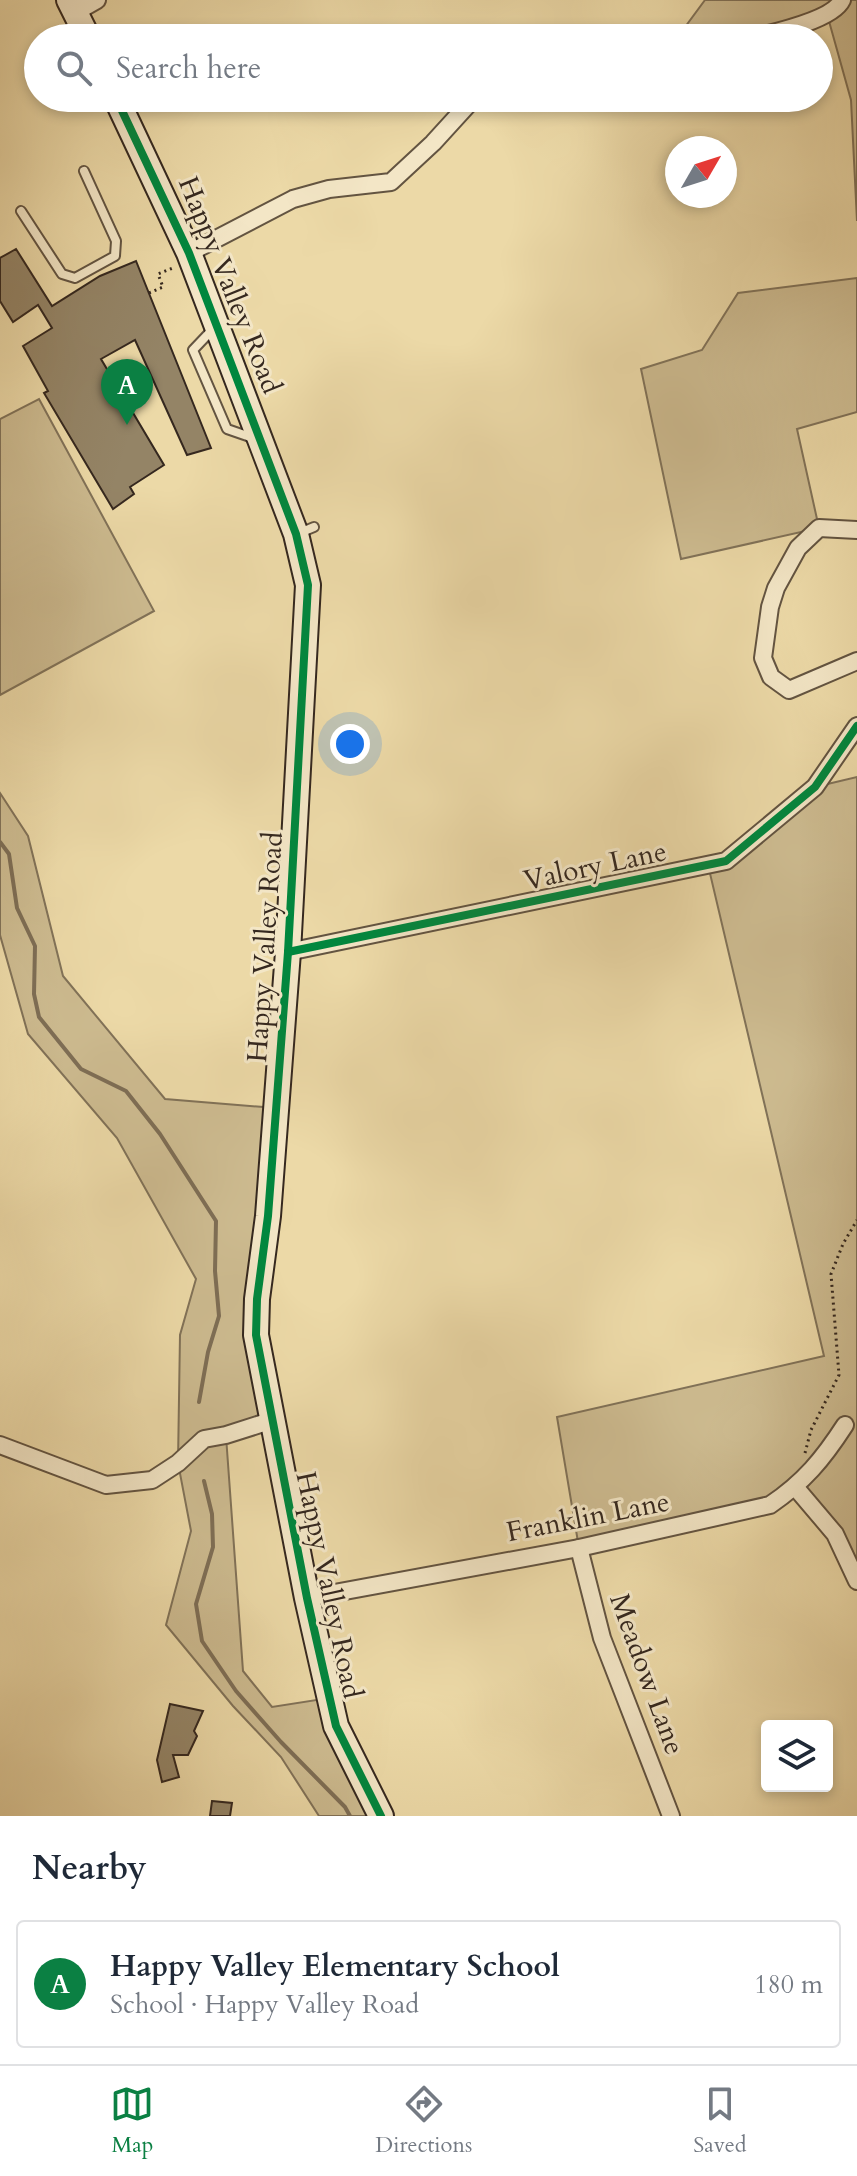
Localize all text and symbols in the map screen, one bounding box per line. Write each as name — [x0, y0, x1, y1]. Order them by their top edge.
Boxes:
search box — [24, 24, 833, 112]
icon: search — [52, 46, 96, 90]
text: Search here — [116, 48, 261, 89]
north arrow — [665, 136, 737, 208]
street label: Happy Valley Road — [169, 171, 291, 399]
pin: A — [101, 359, 153, 425]
your location — [330, 724, 370, 764]
street label: Happy Valley Road — [238, 830, 292, 1064]
street label: Valory Lane — [520, 832, 670, 900]
street label: Happy Valley Road — [286, 1468, 372, 1702]
street label: Franklin Lane — [503, 1483, 673, 1551]
street label: Meadow Lane — [600, 1588, 694, 1760]
map controls — [761, 1720, 833, 1792]
button: layers — [761, 1720, 833, 1792]
text: Nearby — [32, 1845, 147, 1891]
text: Happy Valley Elementary School — [110, 1946, 560, 1987]
text: A — [50, 1967, 70, 2002]
text: 180 m — [754, 1967, 823, 2002]
text: School · Happy Valley Road — [110, 1987, 419, 2022]
tab: Map — [110, 2082, 154, 2160]
tab: Directions — [375, 2082, 472, 2160]
tab: Saved — [693, 2082, 747, 2160]

